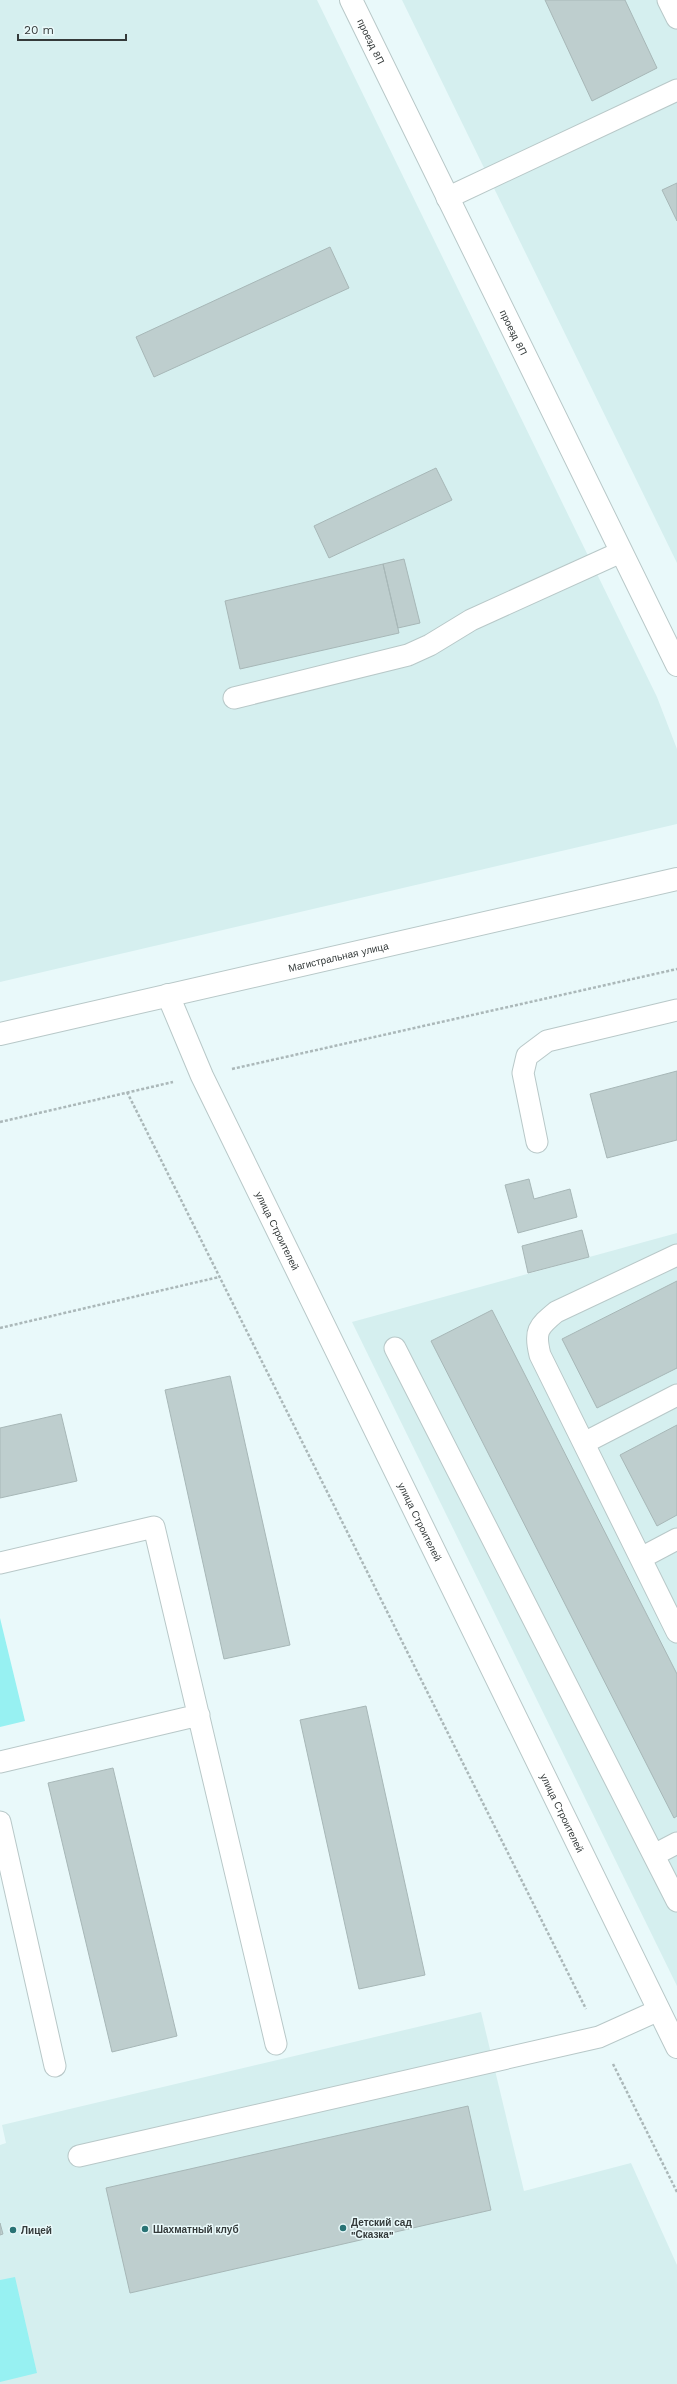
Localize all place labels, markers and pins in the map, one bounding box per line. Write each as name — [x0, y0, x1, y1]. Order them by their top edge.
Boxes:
place label: Детский сад "Сказка" — [351, 2217, 412, 2240]
marker: Детский сад "Сказка" — [338, 2223, 348, 2233]
marker: Шахматный клуб — [140, 2224, 150, 2234]
place label: Шахматный клуб — [153, 2224, 239, 2235]
marker: Лицей — [8, 2225, 18, 2235]
place label: Лицей — [21, 2225, 52, 2236]

